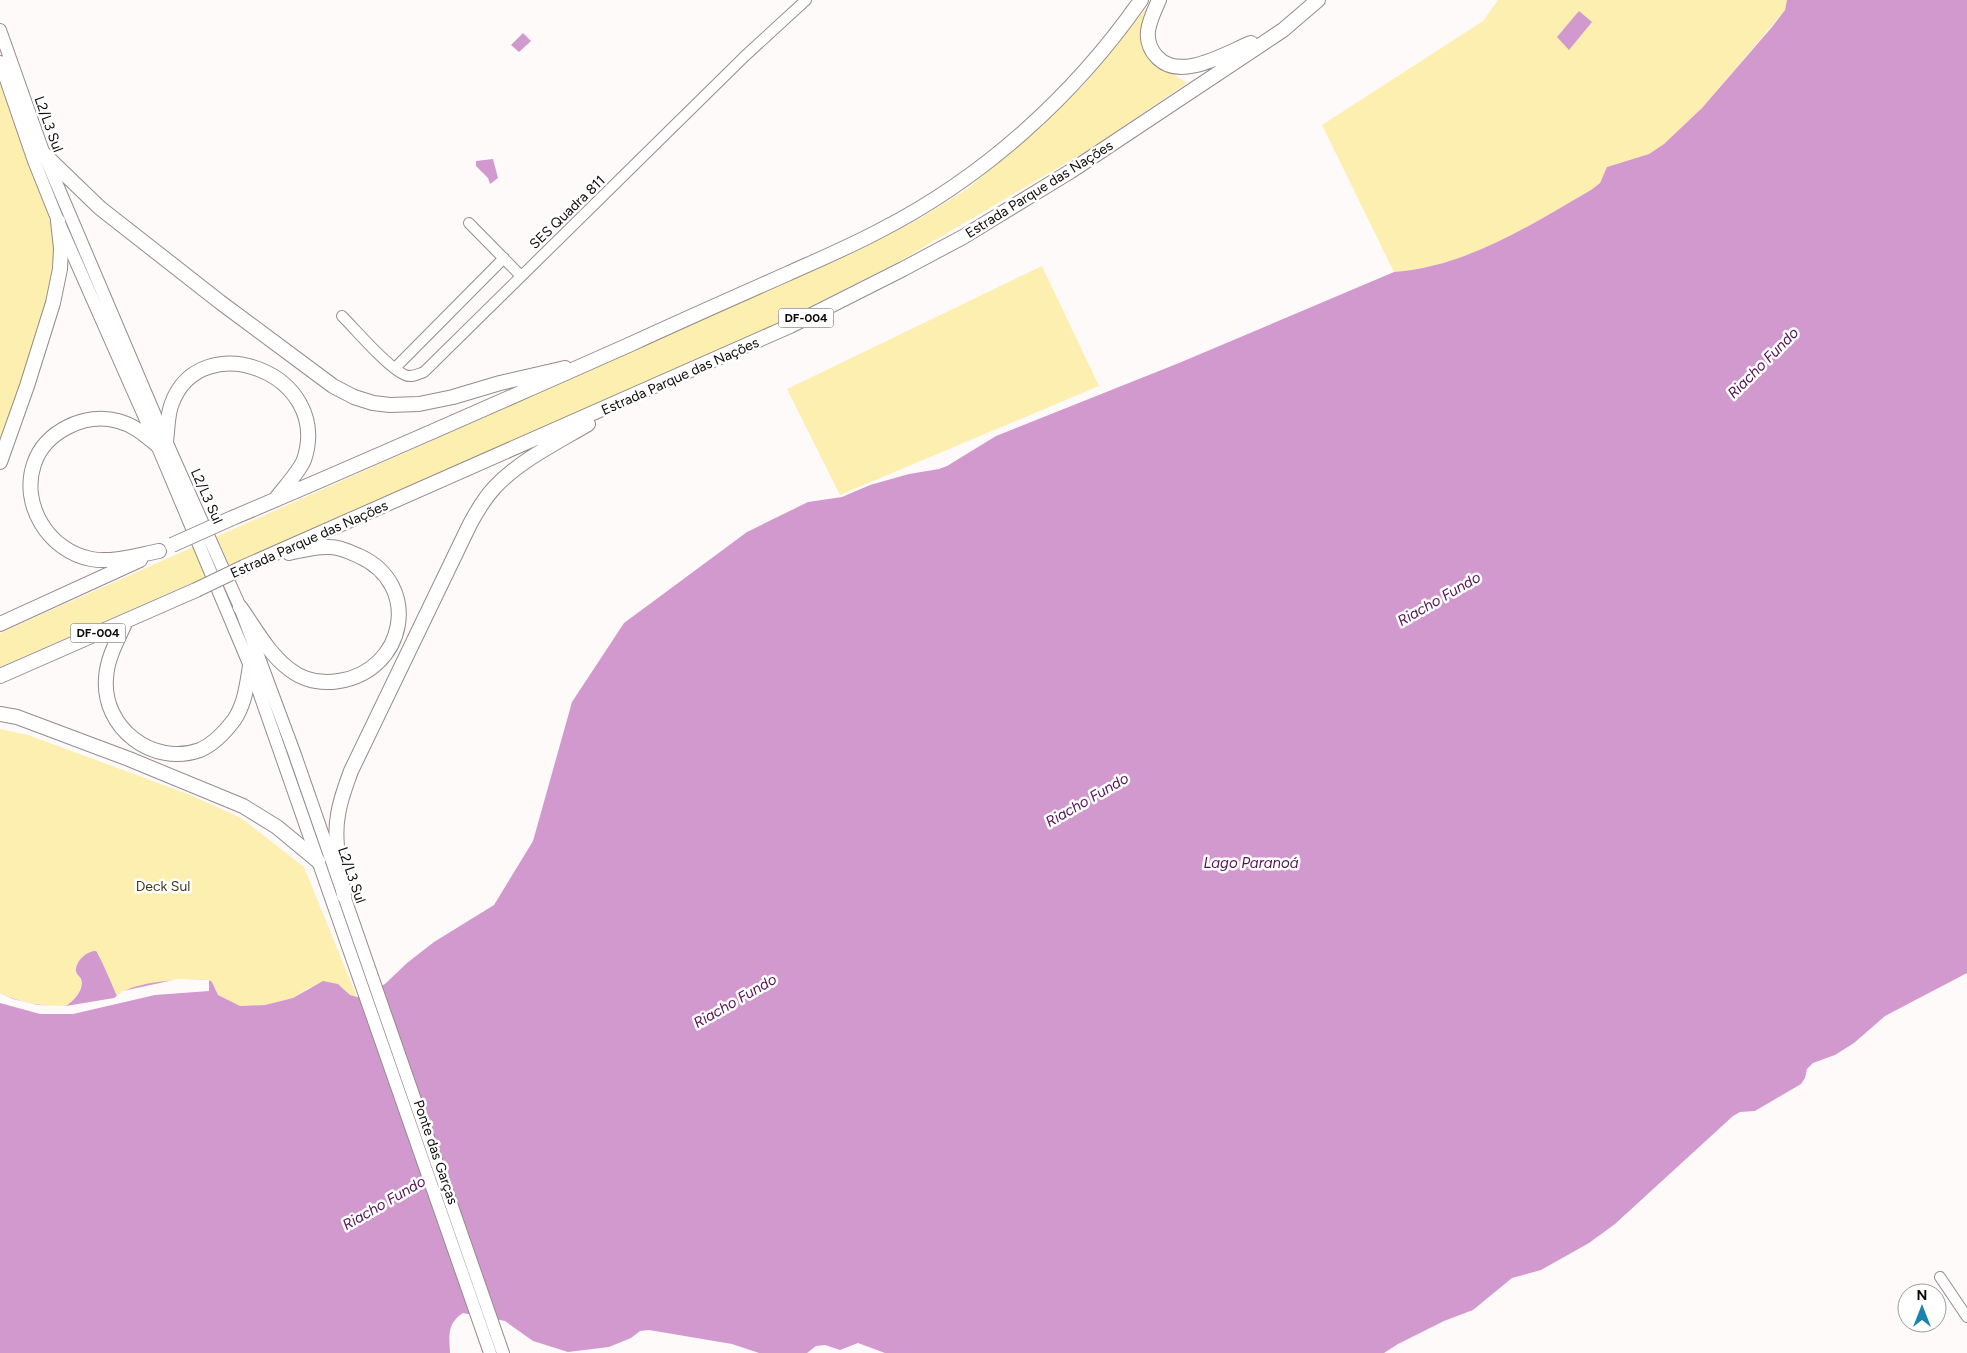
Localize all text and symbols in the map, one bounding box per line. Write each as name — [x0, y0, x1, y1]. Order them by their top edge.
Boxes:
street label: L2/L3 Sul — [31, 94, 67, 155]
street label: Estrada Parque das Nações — [962, 137, 1116, 242]
street label: SES Quadra 811 — [526, 172, 609, 253]
road number: DF-004 — [778, 308, 834, 328]
water label: Riacho Fundo — [1724, 324, 1802, 402]
street label: Estrada Parque das Nações — [599, 334, 762, 419]
street label: L2/L3 Sul — [187, 466, 226, 526]
street label: Estrada Parque das Nações — [228, 497, 391, 582]
water label: Riacho Fundo — [1394, 568, 1484, 630]
road number: DF-004 — [70, 624, 126, 642]
water label: Riacho Fundo — [1042, 769, 1132, 831]
street label: L2/L3 Sul — [334, 845, 369, 906]
water label: Lago Paranoá — [1204, 854, 1299, 872]
park label: Deck Sul — [136, 878, 190, 895]
water label: Riacho Fundo — [690, 970, 780, 1032]
street label: Ponte das Garças — [410, 1098, 461, 1207]
water label: Riacho Fundo — [339, 1172, 429, 1234]
north arrow — [1897, 1283, 1947, 1333]
text: N — [1917, 1287, 1927, 1304]

